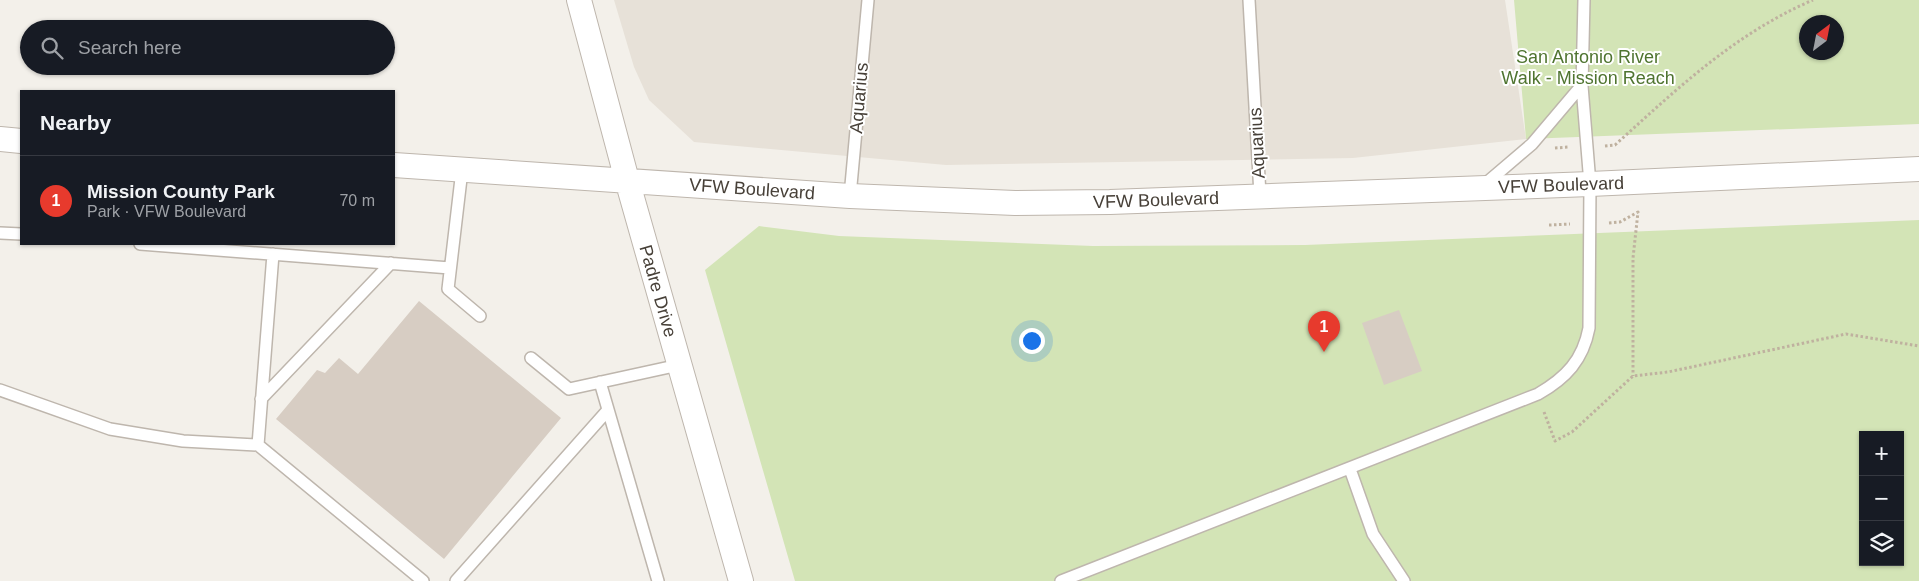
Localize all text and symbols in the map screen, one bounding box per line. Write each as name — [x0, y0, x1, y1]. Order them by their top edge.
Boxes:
north arrow — [1799, 15, 1844, 60]
search box — [20, 20, 395, 75]
icon: search — [38, 34, 66, 62]
text: Search here — [78, 37, 182, 58]
park label: San Antonio River Walk - Mission Reach — [1501, 47, 1675, 88]
street label: Aquarius — [846, 62, 872, 134]
street label: Aquarius — [1245, 107, 1269, 179]
text: Nearby — [40, 111, 111, 134]
street label: VFW Boulevard — [1498, 173, 1624, 197]
street label: VFW Boulevard — [688, 175, 816, 203]
text: Mission County Park — [87, 181, 275, 202]
street label: VFW Boulevard — [1093, 188, 1219, 212]
text: 1 — [52, 192, 60, 209]
text: 70 m — [339, 192, 375, 209]
text: Park · VFW Boulevard — [87, 203, 246, 220]
street label: Padre Drive — [635, 243, 681, 339]
pin: 1 — [1308, 311, 1340, 352]
your location — [1019, 328, 1045, 354]
map controls — [1859, 431, 1904, 566]
button: + — [1859, 431, 1904, 476]
button: − — [1859, 476, 1904, 521]
button: layers — [1859, 521, 1904, 566]

